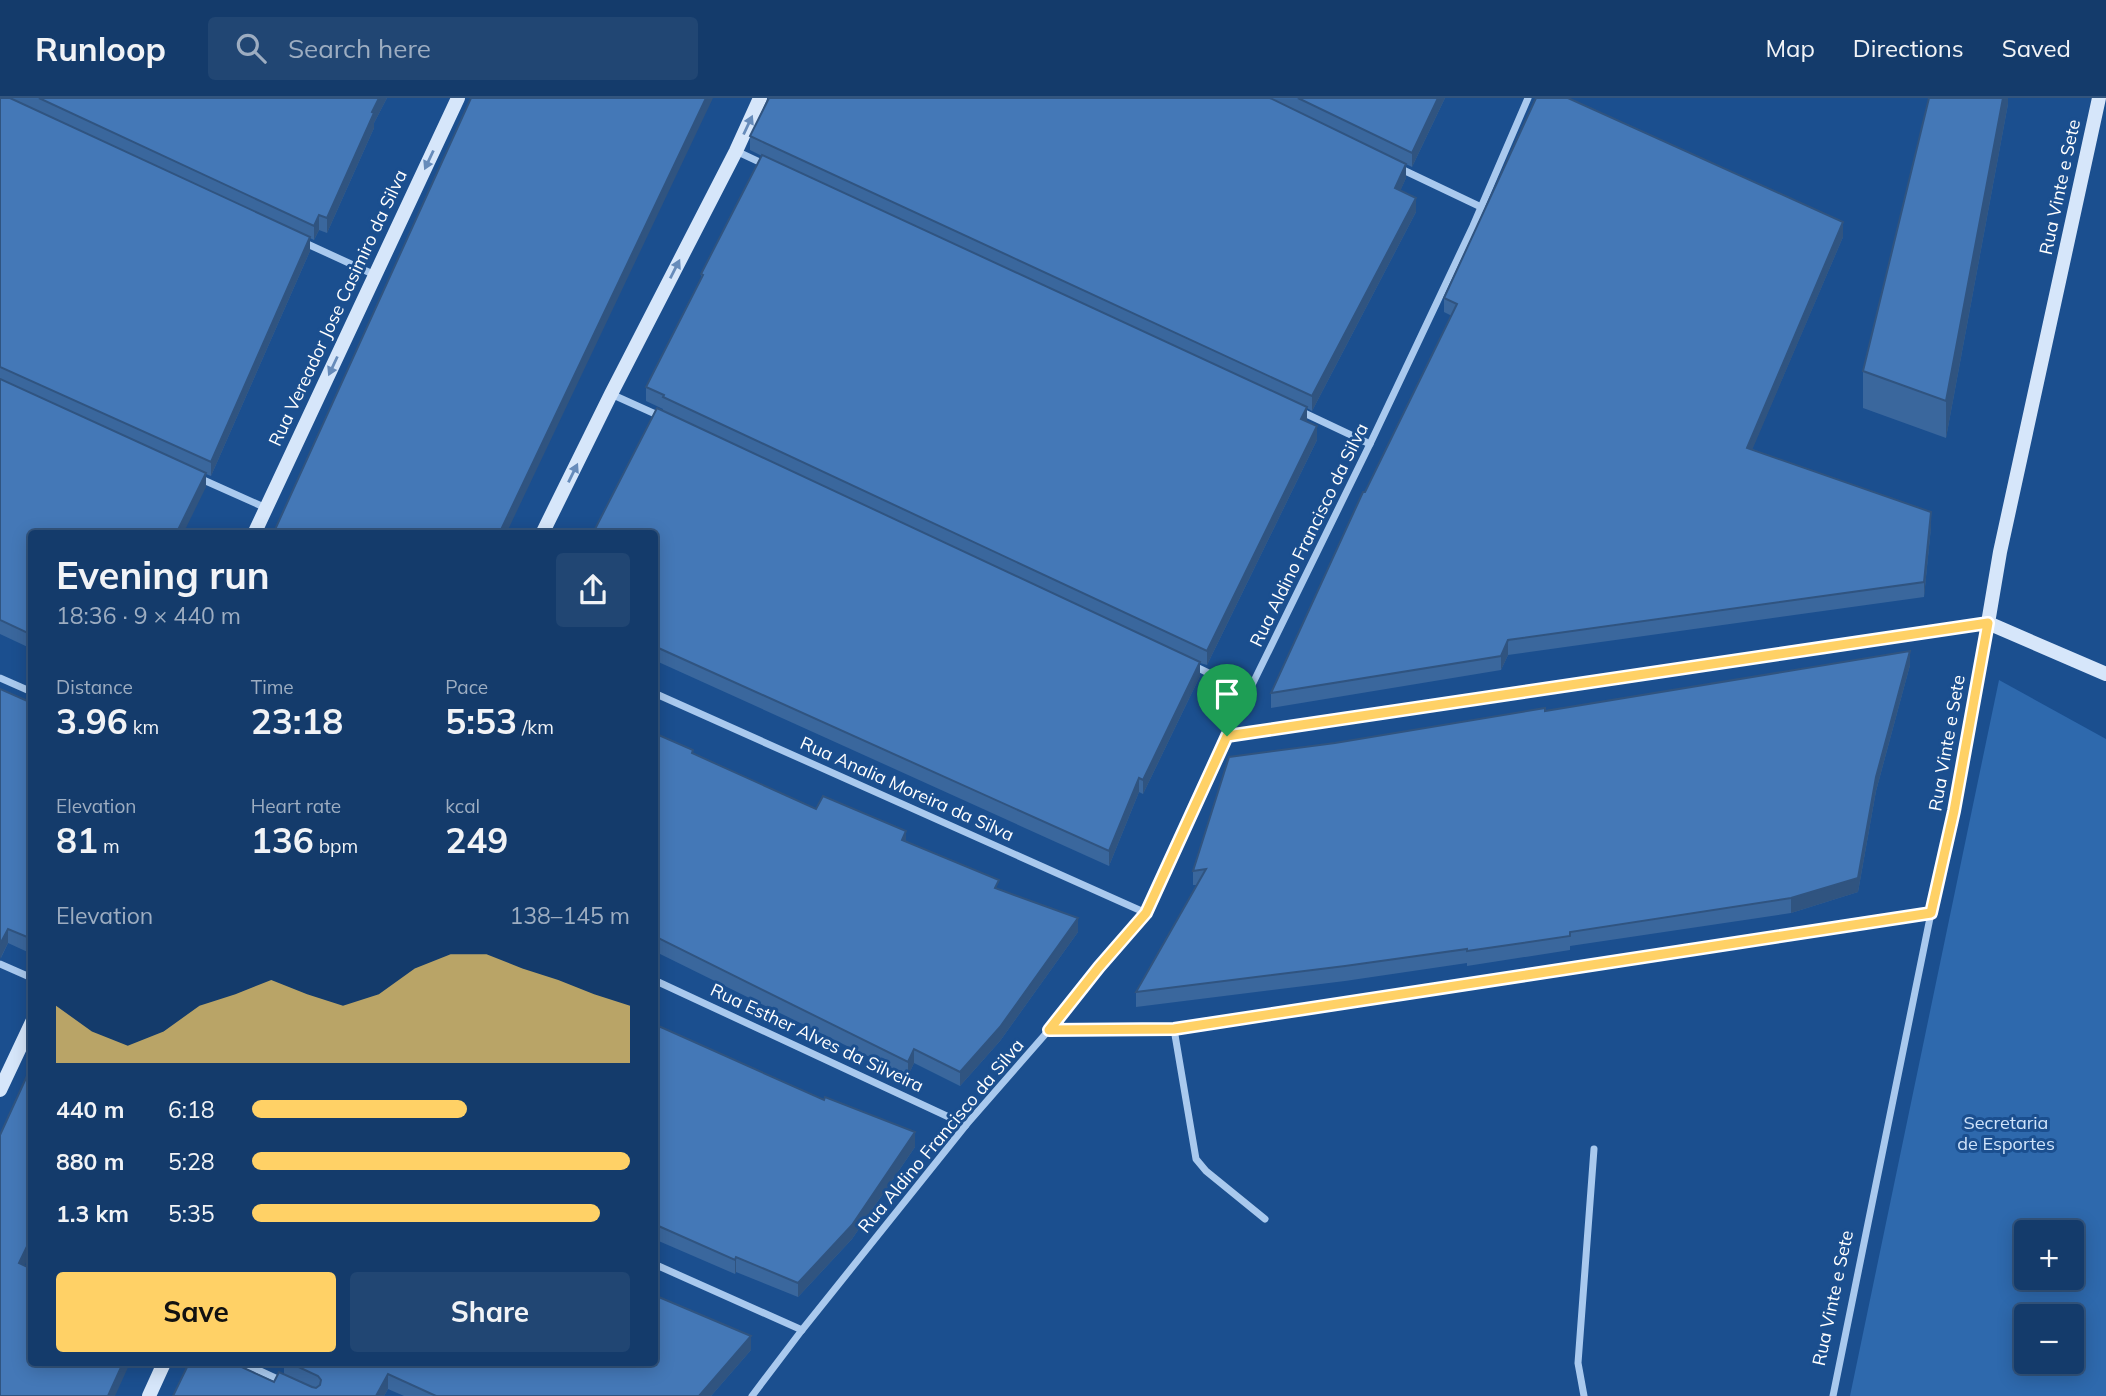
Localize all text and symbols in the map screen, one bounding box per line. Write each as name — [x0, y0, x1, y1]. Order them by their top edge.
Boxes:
search box — [208, 17, 698, 80]
text: Runloop — [35, 28, 166, 69]
icon: search — [232, 29, 270, 67]
text: Search here — [288, 32, 431, 65]
text: Map — [1765, 33, 1815, 63]
text: Directions — [1853, 33, 1964, 63]
text: Saved — [2002, 33, 2071, 63]
one-way arrow — [743, 114, 754, 135]
street label: Rua Vinte e Sete — [2034, 117, 2085, 257]
one-way arrow — [423, 150, 435, 170]
street label: Rua Vereador Jose Casimiro da Silva — [263, 166, 412, 450]
one-way arrow — [669, 259, 681, 279]
one-way arrow — [327, 356, 338, 376]
street label: Rua Aldino Francisco da Silva — [1244, 419, 1373, 651]
one-way arrow — [567, 463, 578, 483]
text: Evening run — [56, 551, 270, 599]
button: share — [556, 553, 630, 627]
text: 18:36 · 9 × 440 m — [56, 601, 241, 630]
pin — [1197, 664, 1257, 736]
street label: Rua Vinte e Sete — [1923, 673, 1970, 813]
text: Distance — [56, 675, 133, 699]
text: Time — [251, 675, 294, 699]
text: Pace — [445, 675, 488, 699]
icon: arrive — [1208, 675, 1246, 713]
text: 3.96 — [56, 699, 128, 743]
text: 23:18 — [251, 699, 343, 743]
text: 5:53 — [445, 699, 517, 743]
text: km — [128, 715, 159, 739]
text: /km — [517, 715, 554, 739]
street label: Rua Analia Moreira da Silva — [797, 731, 1018, 846]
text: Elevation — [56, 794, 136, 818]
text: Heart rate — [251, 794, 341, 818]
text: kcal — [445, 794, 480, 818]
text: 81 — [56, 818, 98, 862]
text: 136 — [251, 818, 314, 862]
text: 249 — [445, 818, 508, 862]
text: m — [98, 834, 120, 858]
text: bpm — [314, 834, 358, 858]
text: Elevation — [56, 901, 153, 930]
text: 138–145 m — [509, 901, 630, 930]
street label: Rua Esther Alves da Silveira — [707, 978, 928, 1097]
street label: Rua Aldino Francisco da Silva — [853, 1034, 1029, 1237]
text: 440 m — [56, 1095, 124, 1124]
text: 6:18 — [168, 1095, 215, 1124]
park label: Secretaria de Esportes — [1957, 1111, 2055, 1155]
text: 880 m — [56, 1147, 124, 1176]
text: 5:28 — [168, 1147, 215, 1176]
text: 1.3 km — [56, 1199, 129, 1228]
text: 5:35 — [168, 1199, 215, 1228]
map controls — [2014, 1220, 2084, 1374]
button: + — [2014, 1220, 2084, 1290]
street label: Rua Vinte e Sete — [1807, 1228, 1858, 1368]
button: Save — [56, 1272, 336, 1352]
button: Share — [350, 1272, 630, 1352]
button: − — [2014, 1304, 2084, 1374]

